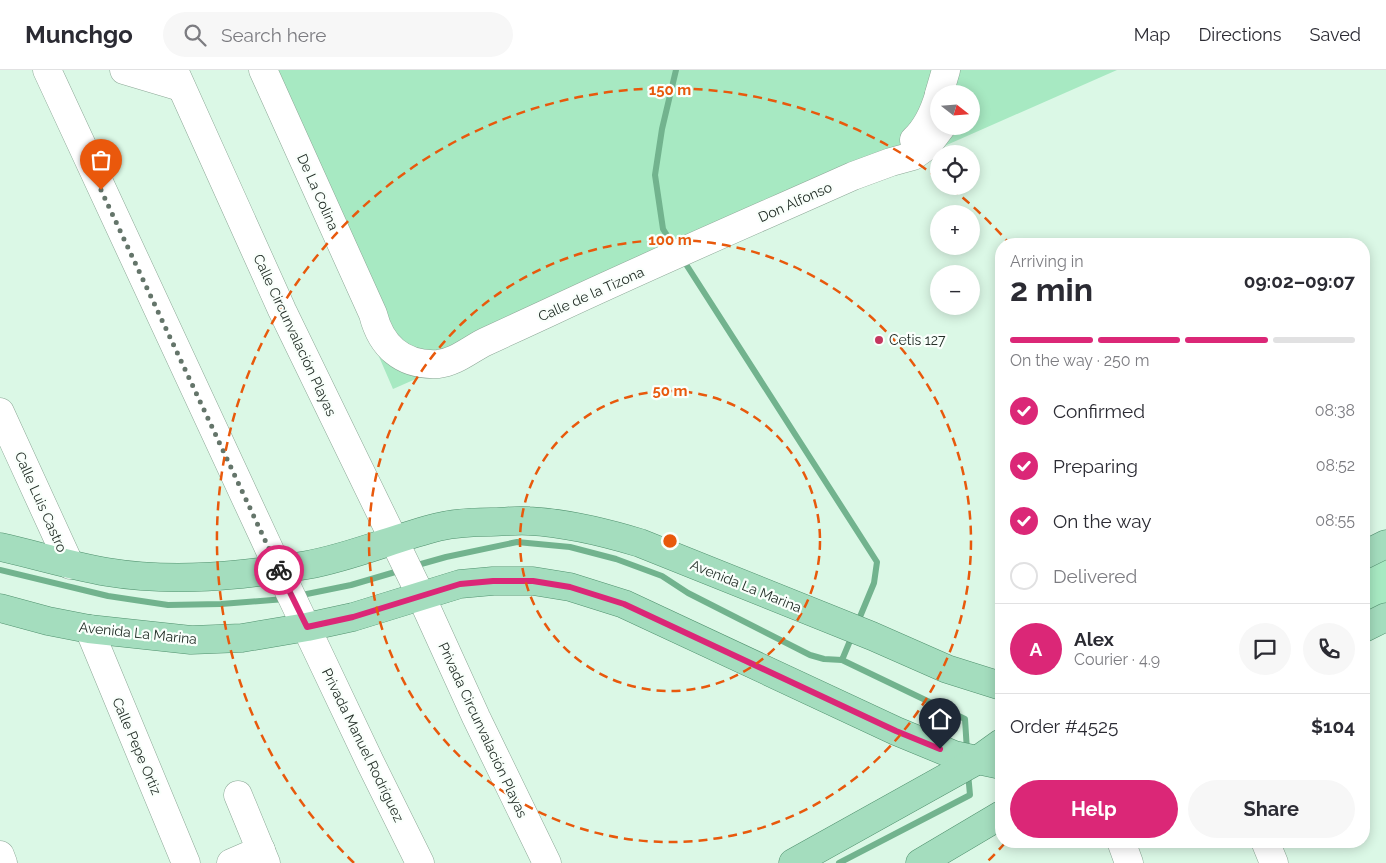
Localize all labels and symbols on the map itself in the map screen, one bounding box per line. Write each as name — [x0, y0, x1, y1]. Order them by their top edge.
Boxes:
text: 150 m — [649, 81, 691, 99]
north arrow — [930, 85, 980, 135]
pin — [80, 139, 122, 190]
street label: De La Colina — [294, 151, 342, 233]
street label: Don Alfonso — [756, 179, 834, 225]
text: 100 m — [648, 231, 692, 249]
street label: Calle Circunvalación Playas — [250, 251, 340, 419]
street label: Calle de la Tizona — [536, 263, 646, 325]
place label: Cetis 127 — [889, 332, 946, 348]
marker: Cetis 127 — [873, 334, 885, 346]
text: 50 m — [652, 382, 688, 400]
street label: Calle Luis Castro — [12, 449, 70, 555]
centre of rings — [661, 532, 679, 550]
courier — [254, 545, 304, 595]
street label: Avenida La Marina — [688, 556, 804, 616]
street label: Avenida La Marina — [78, 619, 198, 647]
street label: Privada Circunvalación Playas — [435, 640, 531, 820]
street label: Privada Manuel Rodríguez — [319, 666, 407, 824]
street label: Calle Pepe Ortiz — [109, 695, 165, 797]
pin — [919, 698, 961, 749]

